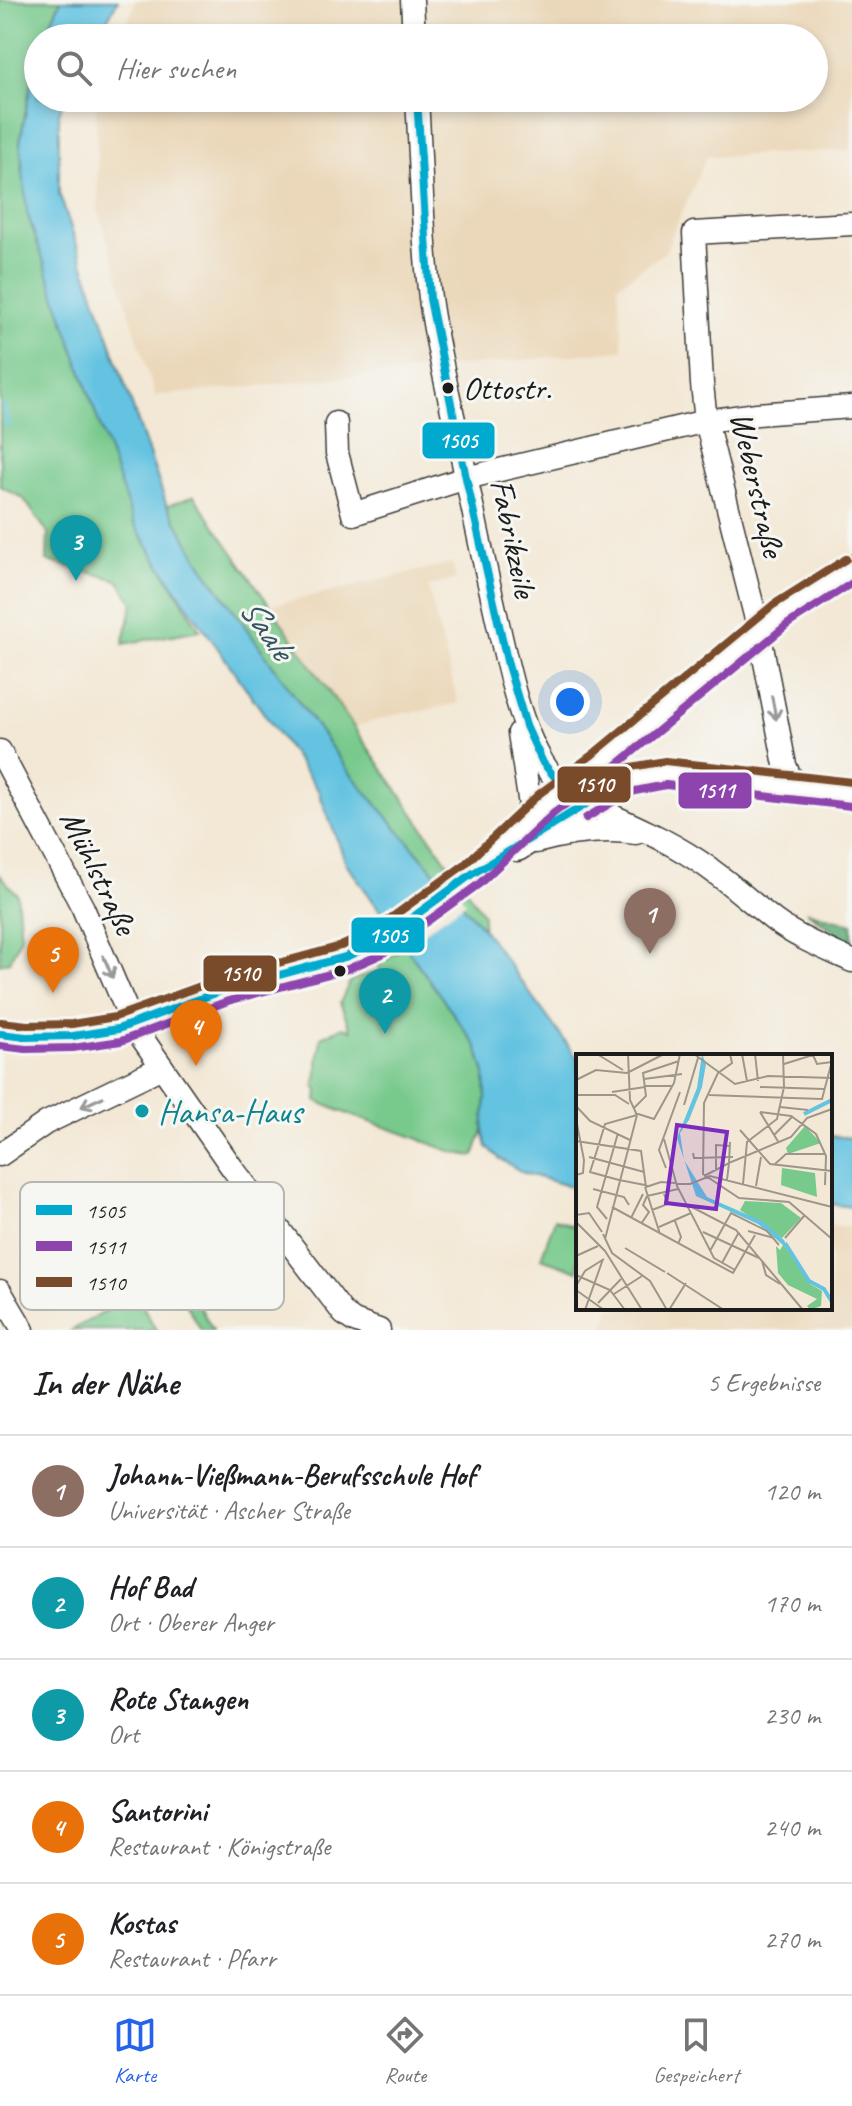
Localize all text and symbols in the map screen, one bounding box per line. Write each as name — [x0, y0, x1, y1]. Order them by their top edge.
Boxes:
search box — [24, 24, 828, 112]
icon: search — [52, 46, 96, 90]
text: Hier suchen — [116, 49, 236, 87]
place label: Ottostr. — [463, 368, 552, 409]
marker: Ottostr. — [440, 380, 456, 396]
street label: Weberstraße — [720, 407, 796, 564]
line badge: 1505 — [421, 421, 496, 460]
text: 1505 — [439, 427, 480, 455]
street label: Fabrikzeile — [480, 475, 548, 603]
pin: 3 — [50, 515, 102, 581]
water label: Saale — [229, 588, 308, 672]
your location — [550, 682, 590, 722]
one-way arrow — [767, 694, 782, 720]
line badge: 1510 — [556, 765, 632, 804]
text: 1510 — [574, 771, 616, 799]
line badge: 1511 — [677, 771, 753, 810]
text: 1511 — [695, 777, 737, 805]
street label: Mühlstraße — [50, 803, 149, 944]
pin: 1 — [624, 888, 676, 954]
line badge: 1505 — [350, 916, 426, 954]
text: 1505 — [369, 922, 410, 950]
pin: 5 — [27, 927, 79, 993]
one-way arrow — [101, 954, 116, 979]
line badge: 1510 — [202, 954, 278, 993]
text: 1510 — [220, 960, 262, 988]
unlabelled marker — [332, 963, 348, 979]
pin: 2 — [359, 968, 411, 1034]
pin: 4 — [170, 1000, 222, 1066]
inset map — [576, 1054, 832, 1310]
place label: Hansa-Haus — [158, 1090, 305, 1133]
one-way arrow — [80, 1095, 104, 1110]
marker: Hansa-Haus — [133, 1102, 151, 1120]
legend — [20, 1182, 284, 1310]
text: 1505 — [86, 1197, 127, 1225]
text: 1511 — [86, 1233, 127, 1261]
text: 1510 — [86, 1269, 128, 1297]
text: In der Nähe — [32, 1361, 178, 1404]
text: 5 Ergebnisse — [707, 1366, 820, 1399]
text: Johann-Vießmann-Berufsschule Hof — [108, 1456, 475, 1494]
text: 1 — [52, 1475, 64, 1508]
text: 120 m — [764, 1475, 820, 1508]
text: Universität · Ascher Straße — [108, 1494, 350, 1527]
text: Hof Bad — [108, 1568, 192, 1606]
text: 2 — [52, 1587, 64, 1620]
text: 170 m — [764, 1587, 820, 1620]
text: Ort · Oberer Anger — [108, 1606, 274, 1639]
text: Rote Stangen — [108, 1680, 248, 1718]
text: 3 — [52, 1699, 64, 1732]
text: 230 m — [764, 1699, 820, 1732]
text: Ort — [108, 1718, 139, 1751]
text: Santorini — [108, 1792, 207, 1830]
text: 4 — [52, 1811, 64, 1844]
text: 240 m — [764, 1811, 820, 1844]
text: Restaurant · Königstraße — [108, 1830, 330, 1863]
text: Kostas — [108, 1904, 176, 1942]
text: 5 — [52, 1923, 64, 1956]
text: 270 m — [764, 1923, 820, 1956]
text: Restaurant · Pfarr — [108, 1942, 276, 1975]
tab: Karte — [113, 2013, 157, 2089]
tab: Route — [383, 2013, 427, 2089]
tab: Gespeichert — [653, 2013, 739, 2089]

